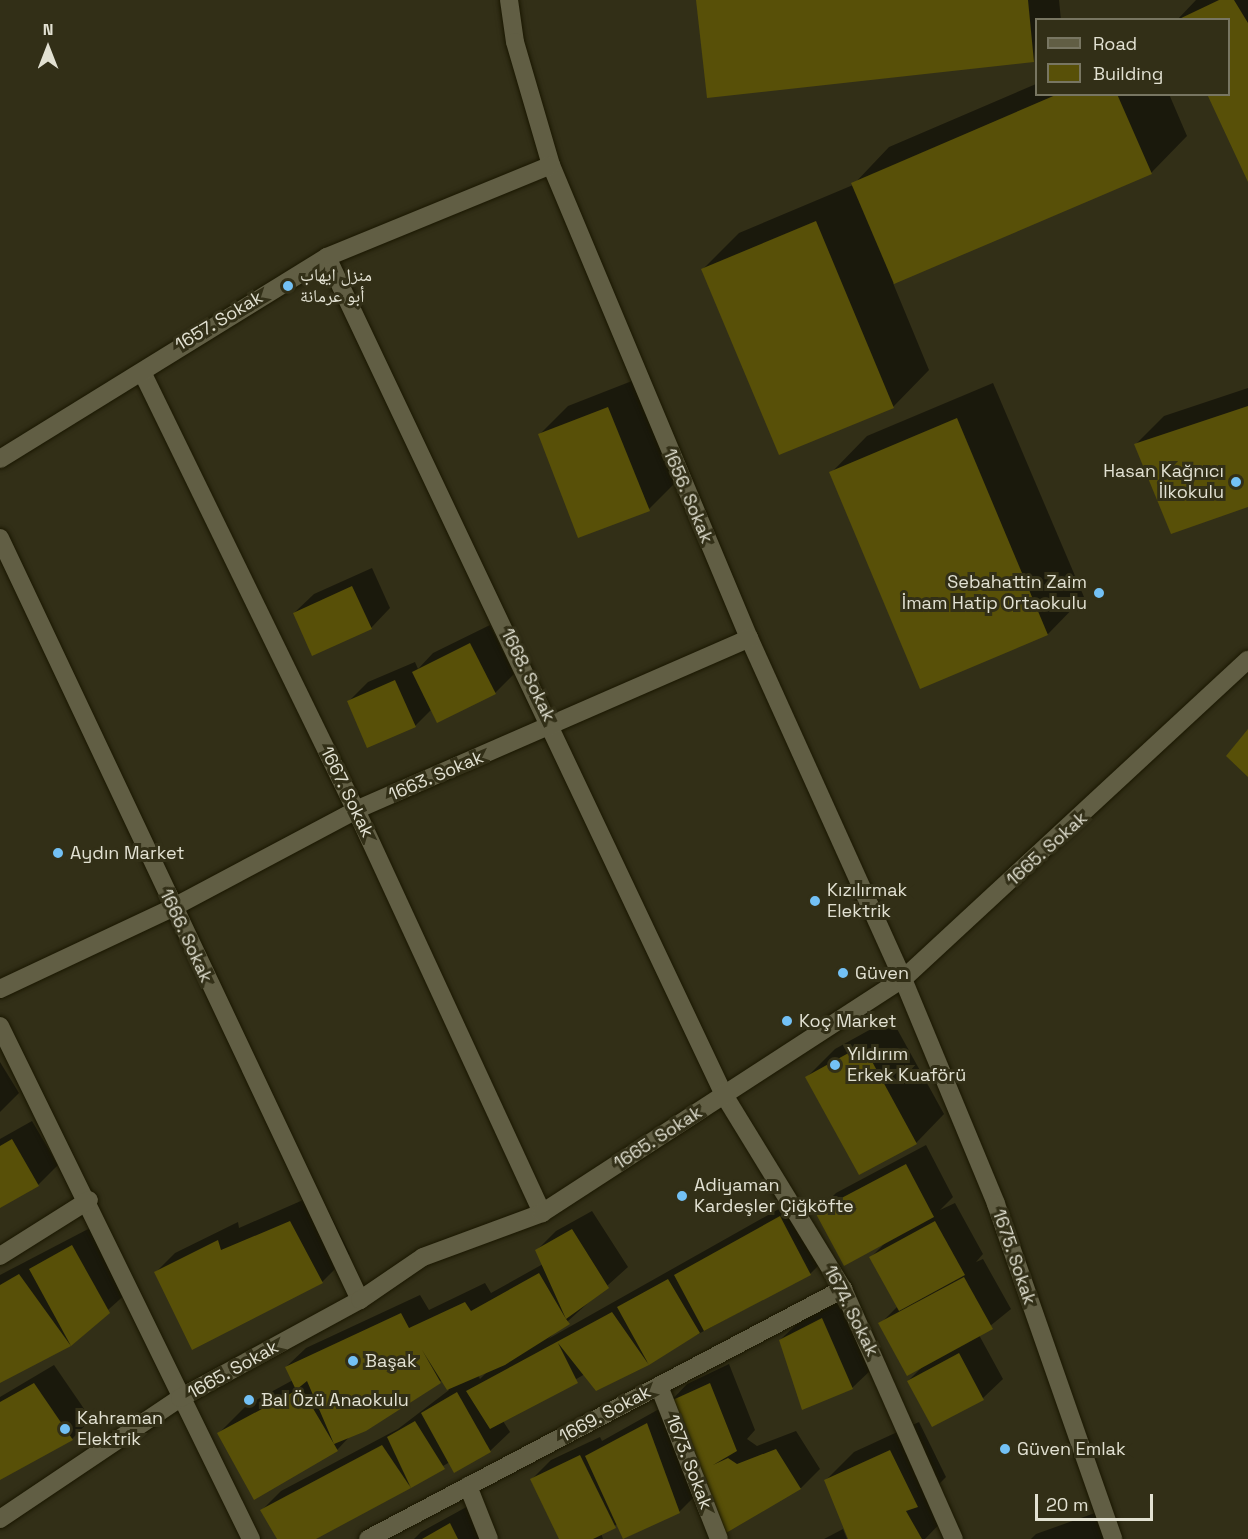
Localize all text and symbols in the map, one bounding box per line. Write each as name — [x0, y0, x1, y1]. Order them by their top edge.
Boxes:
north arrow — [18, 18, 78, 78]
legend — [1035, 18, 1230, 96]
text: N — [43, 19, 53, 40]
text: Road — [1093, 32, 1137, 55]
text: Building — [1093, 62, 1163, 85]
place label: منزل ايهاب أبو عرمانة — [300, 265, 372, 308]
marker: منزل ايهاب أبو عرمانة — [281, 279, 295, 293]
street label: 1657. Sokak — [171, 286, 267, 356]
street label: 1656. Sokak — [658, 445, 718, 547]
place label: Hasan Kağnıcı İlkokulu — [1103, 461, 1224, 504]
marker: Hasan Kağnıcı İlkokulu — [1229, 475, 1243, 489]
place label: Sebahattin Zaim İmam Hatip Ortaokulu — [902, 572, 1087, 614]
marker: Sebahattin Zaim İmam Hatip Ortaokulu — [1092, 586, 1106, 600]
street label: 1668. Sokak — [496, 625, 560, 725]
street label: 1667. Sokak — [316, 743, 378, 841]
street label: 1663. Sokak — [385, 746, 487, 806]
street label: 1665. Sokak — [1002, 807, 1092, 891]
place label: Aydın Market — [70, 842, 185, 864]
marker: Aydın Market — [51, 846, 65, 860]
place label: Kızılırmak Elektrik — [827, 880, 907, 922]
street label: 1666. Sokak — [155, 885, 217, 987]
marker: Kızılırmak Elektrik — [808, 894, 822, 908]
place label: Güven — [855, 962, 909, 984]
marker: Güven — [836, 966, 850, 980]
place label: Koç Market — [799, 1010, 897, 1032]
marker: Koç Market — [780, 1014, 794, 1028]
place label: Yıldırım Erkek Kuaförü — [847, 1044, 966, 1086]
marker: Yıldırım Erkek Kuaförü — [828, 1058, 842, 1072]
street label: 1665. Sokak — [610, 1101, 706, 1175]
place label: Adiyaman Kardeşler Çiğköfte — [694, 1175, 854, 1218]
marker: Adiyaman Kardeşler Çiğköfte — [675, 1189, 689, 1203]
street label: 1675. Sokak — [987, 1206, 1041, 1308]
street label: 1674. Sokak — [819, 1262, 883, 1360]
street label: 1665. Sokak — [184, 1336, 282, 1404]
place label: Başak — [365, 1350, 417, 1372]
marker: Başak — [346, 1354, 360, 1368]
street label: 1669. Sokak — [555, 1381, 655, 1447]
place label: Bal Özü Anaokulu — [261, 1389, 409, 1411]
marker: Bal Özü Anaokulu — [242, 1393, 256, 1407]
place label: Kahraman Elektrik — [77, 1408, 163, 1450]
street label: 1673. Sokak — [661, 1411, 717, 1513]
marker: Kahraman Elektrik — [58, 1422, 72, 1436]
place label: Güven Emlak — [1017, 1438, 1126, 1460]
marker: Güven Emlak — [998, 1442, 1012, 1456]
scale bar — [1038, 1482, 1156, 1520]
text: 20 m — [1046, 1493, 1089, 1516]

